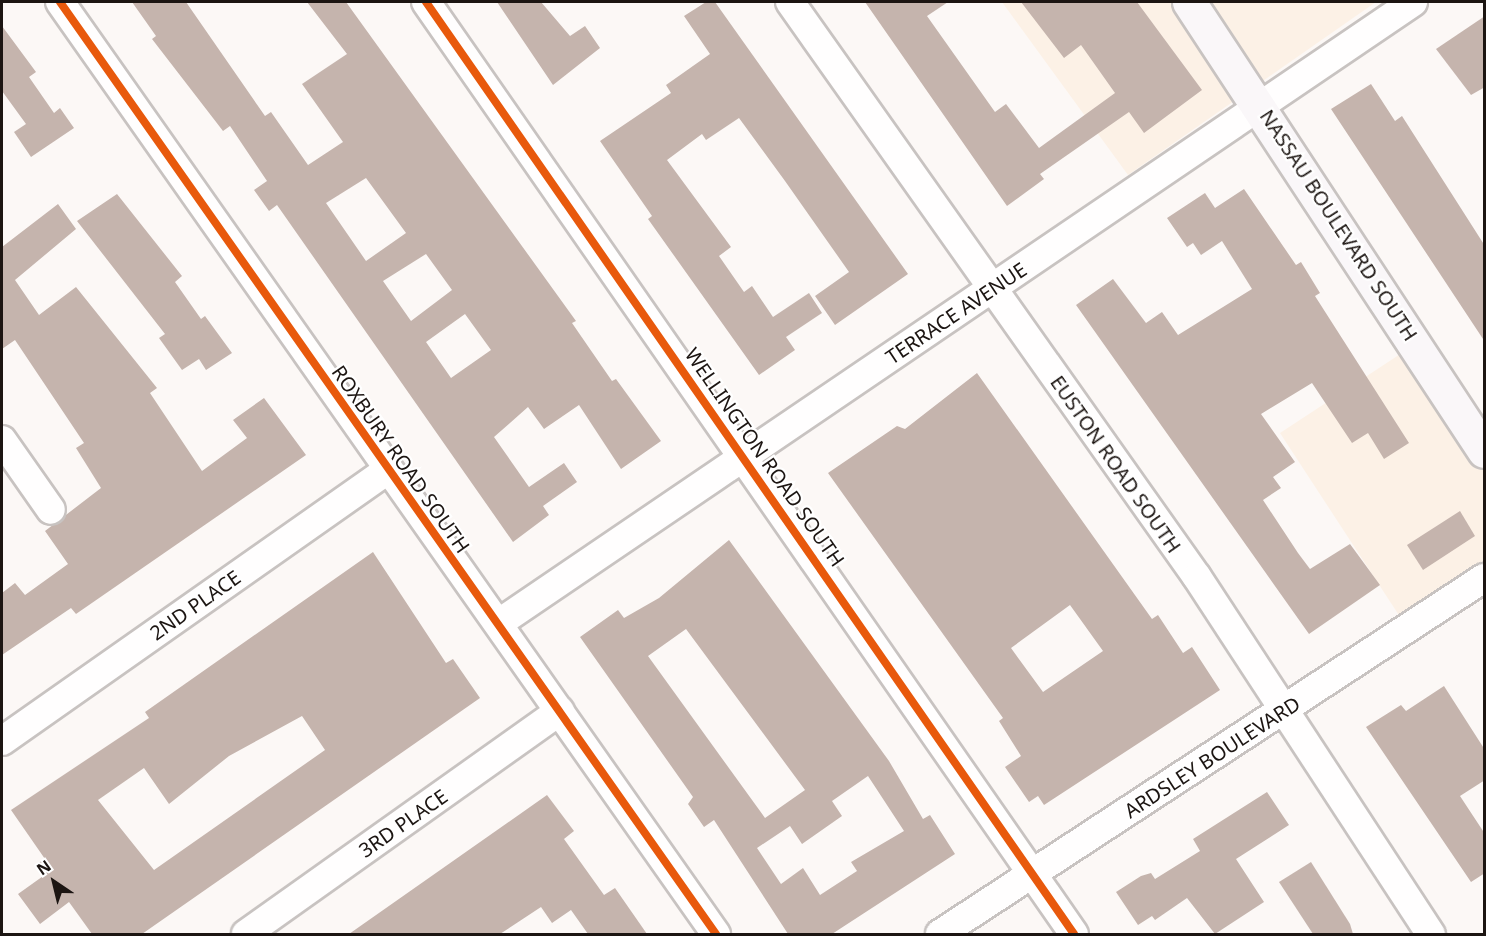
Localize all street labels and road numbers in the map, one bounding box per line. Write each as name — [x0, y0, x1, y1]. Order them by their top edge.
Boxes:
street label: NASSAU BOULEVARD SOUTH — [1255, 105, 1423, 345]
street label: TERRACE AVENUE — [881, 257, 1031, 369]
street label: WELLINGTON ROAD SOUTH — [680, 343, 850, 571]
street label: ROXBURY ROAD SOUTH — [327, 361, 475, 557]
street label: EUSTON ROAD SOUTH — [1046, 371, 1186, 557]
street label: 2ND PLACE — [145, 565, 245, 645]
street label: ARDSLEY BOULEVARD — [1120, 691, 1304, 823]
street label: 3RD PLACE — [354, 784, 452, 862]

